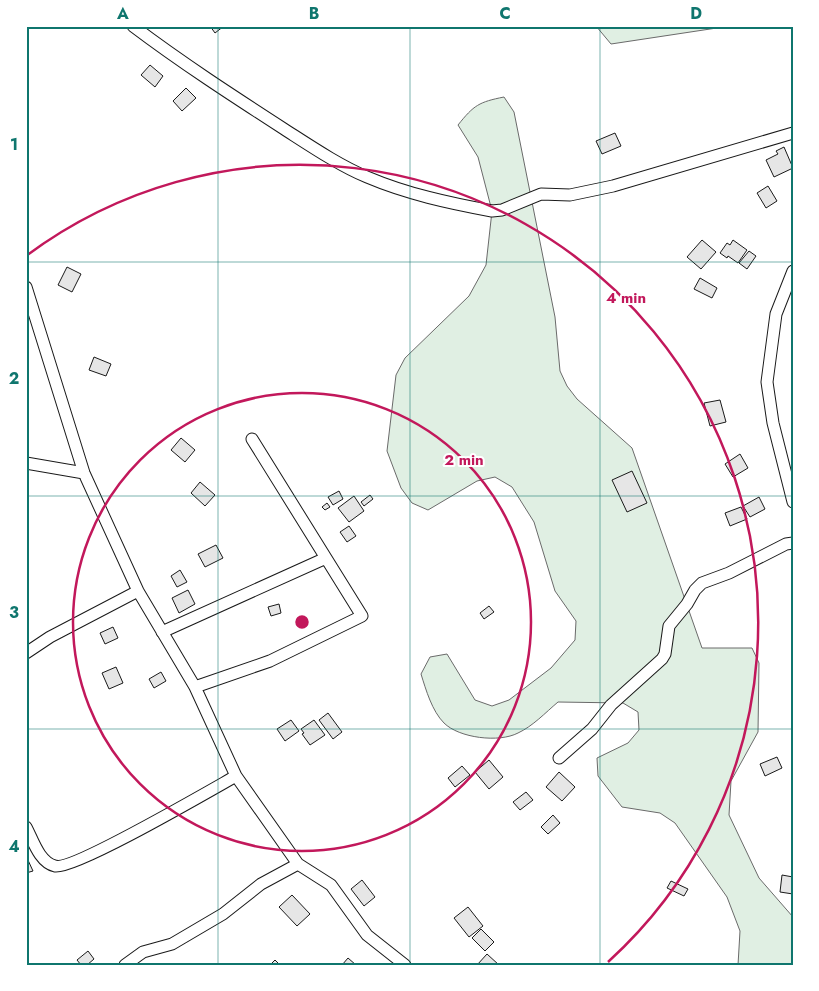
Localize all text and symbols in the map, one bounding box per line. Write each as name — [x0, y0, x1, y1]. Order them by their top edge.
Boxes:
text: A — [116, 2, 129, 25]
text: B — [309, 2, 319, 25]
text: C — [499, 2, 511, 25]
text: D — [690, 2, 702, 25]
text: 1 — [10, 133, 18, 156]
text: 4 min — [606, 287, 646, 309]
text: 2 — [9, 367, 19, 390]
text: 2 min — [444, 449, 484, 471]
text: 3 — [9, 601, 19, 624]
centre of rings — [293, 613, 311, 631]
text: 4 — [8, 835, 20, 858]

